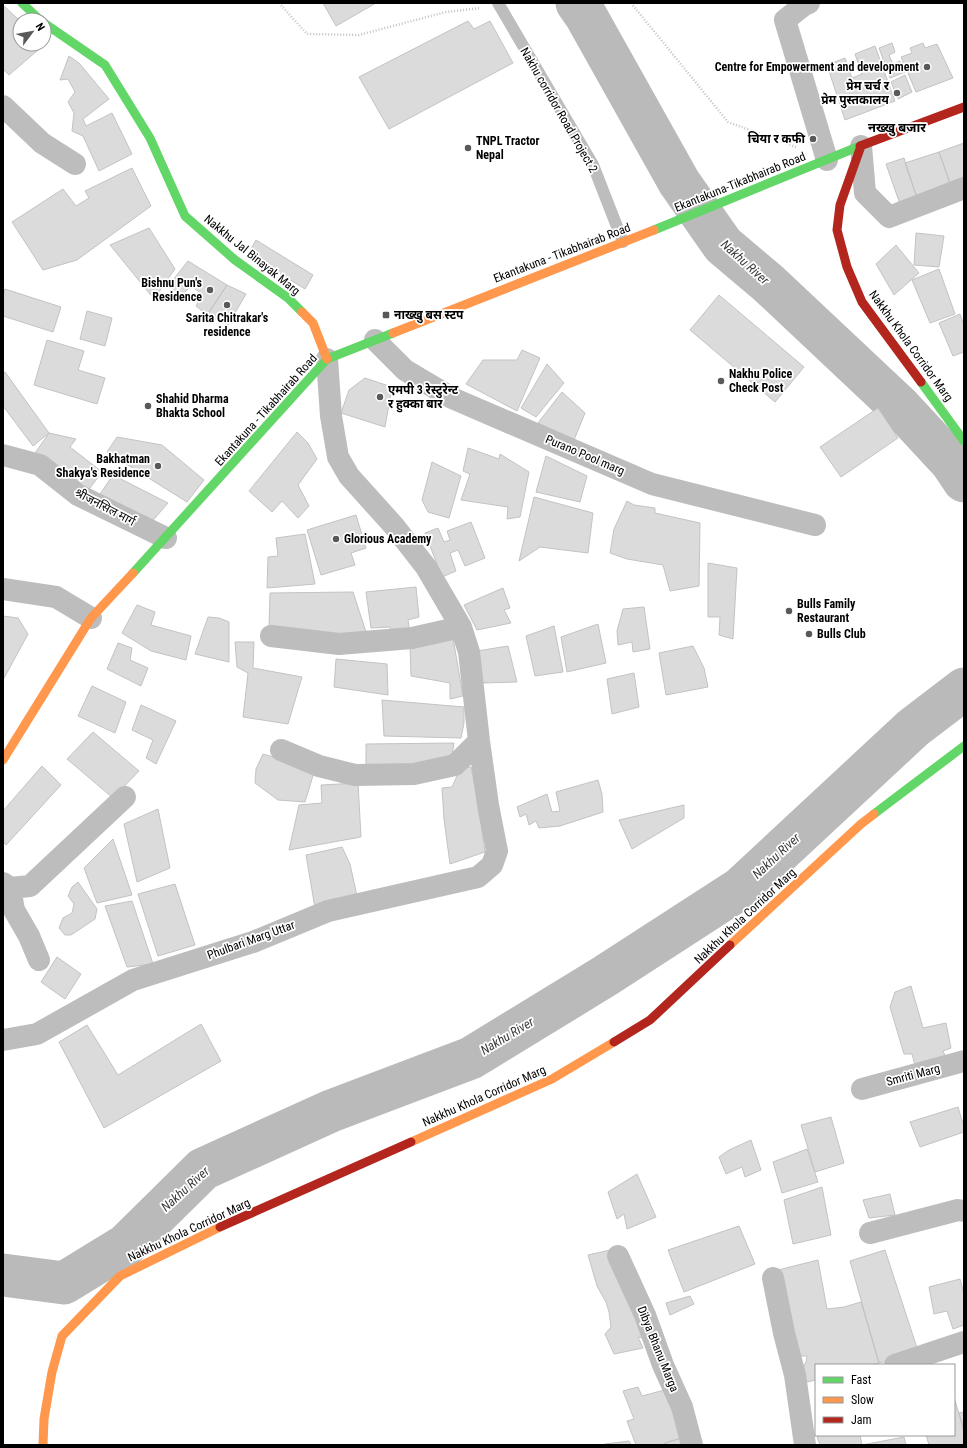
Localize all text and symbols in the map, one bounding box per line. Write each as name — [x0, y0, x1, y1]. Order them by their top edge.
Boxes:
north arrow — [12, 12, 52, 52]
text: N — [33, 21, 47, 33]
street label: Nakhu corridor Road Project 2 — [517, 45, 601, 175]
place label: Centre for Empowerment and development — [715, 60, 919, 74]
marker: Centre for Empowerment and development — [922, 62, 932, 72]
place label: प्रेम चर्च र प्रेम पुस्तकालय — [821, 78, 890, 109]
marker: प्रेम चर्च र प्रेम पुस्तकालय — [892, 88, 902, 98]
district label: नख्खु बजार — [868, 120, 926, 137]
place label: चिया र कफी — [748, 131, 805, 146]
place label: TNPL Tractor Nepal — [476, 134, 539, 162]
marker: चिया र कफी — [808, 134, 818, 144]
marker: TNPL Tractor Nepal — [463, 143, 473, 153]
street label: Ekantakuna-Tikabhairab Road — [672, 149, 808, 215]
street label: Nakkhu Jal Binayak Marg — [201, 212, 303, 298]
street label: Ekantakuna - Tikabhairab Road — [492, 220, 632, 286]
water label: Nakhu River — [718, 237, 773, 288]
place label: Bishnu Pun's Residence — [141, 276, 203, 304]
marker: Bishnu Pun's Residence — [205, 285, 215, 295]
street label: Nakkhu Khola Corridor Marg — [866, 288, 956, 404]
marker: Sarita Chitrakar's residence — [222, 300, 232, 310]
place label: नाख्खु बस स्टप — [394, 308, 464, 324]
marker: नाख्खु बस स्टप — [381, 310, 391, 320]
place label: Sarita Chitrakar's residence — [186, 311, 269, 339]
street label: Ekantakuna - Tikabhairab Road — [212, 351, 320, 469]
place label: Nakhu Police Check Post — [729, 367, 793, 395]
marker: Nakhu Police Check Post — [716, 376, 726, 386]
place label: एमपी 3 रेस्टुरेन्ट र हुक्का बार — [388, 382, 459, 413]
place label: Shahid Dharma Bhakta School — [156, 392, 229, 420]
marker: एमपी 3 रेस्टुरेन्ट र हुक्का बार — [375, 392, 385, 402]
marker: Shahid Dharma Bhakta School — [143, 401, 153, 411]
street label: Purano Pool marg — [543, 432, 627, 478]
place label: Bakhatman Shakya's Residence — [56, 452, 150, 480]
marker: Bakhatman Shakya's Residence — [153, 461, 163, 471]
street label: श्रीजनसिल मार्ग — [72, 484, 139, 529]
place label: Glorious Academy — [344, 532, 432, 546]
marker: Glorious Academy — [331, 534, 341, 544]
place label: Bulls Family Restaurant — [797, 597, 856, 625]
marker: Bulls Family Restaurant — [784, 606, 794, 616]
place label: Bulls Club — [817, 627, 866, 641]
marker: Bulls Club — [804, 629, 814, 639]
water label: Nakhu River — [749, 829, 804, 882]
street label: Nakkhu Khola Corridor Marg — [691, 865, 799, 967]
street label: Phulbari Marg Uttar — [205, 918, 297, 962]
water label: Nakhu River — [478, 1014, 537, 1058]
street label: Smriti Marg — [885, 1061, 941, 1089]
street label: Nakkhu Khola Corridor Marg — [420, 1062, 548, 1130]
water label: Nakhu River — [158, 1163, 213, 1214]
street label: Nakkhu Khola Corridor Marg — [126, 1195, 253, 1265]
street label: Dibya Bhanu Marga — [634, 1304, 682, 1394]
legend — [815, 1364, 955, 1436]
text: Fast — [851, 1373, 872, 1387]
text: Slow — [851, 1393, 874, 1407]
text: Jam — [851, 1413, 872, 1427]

